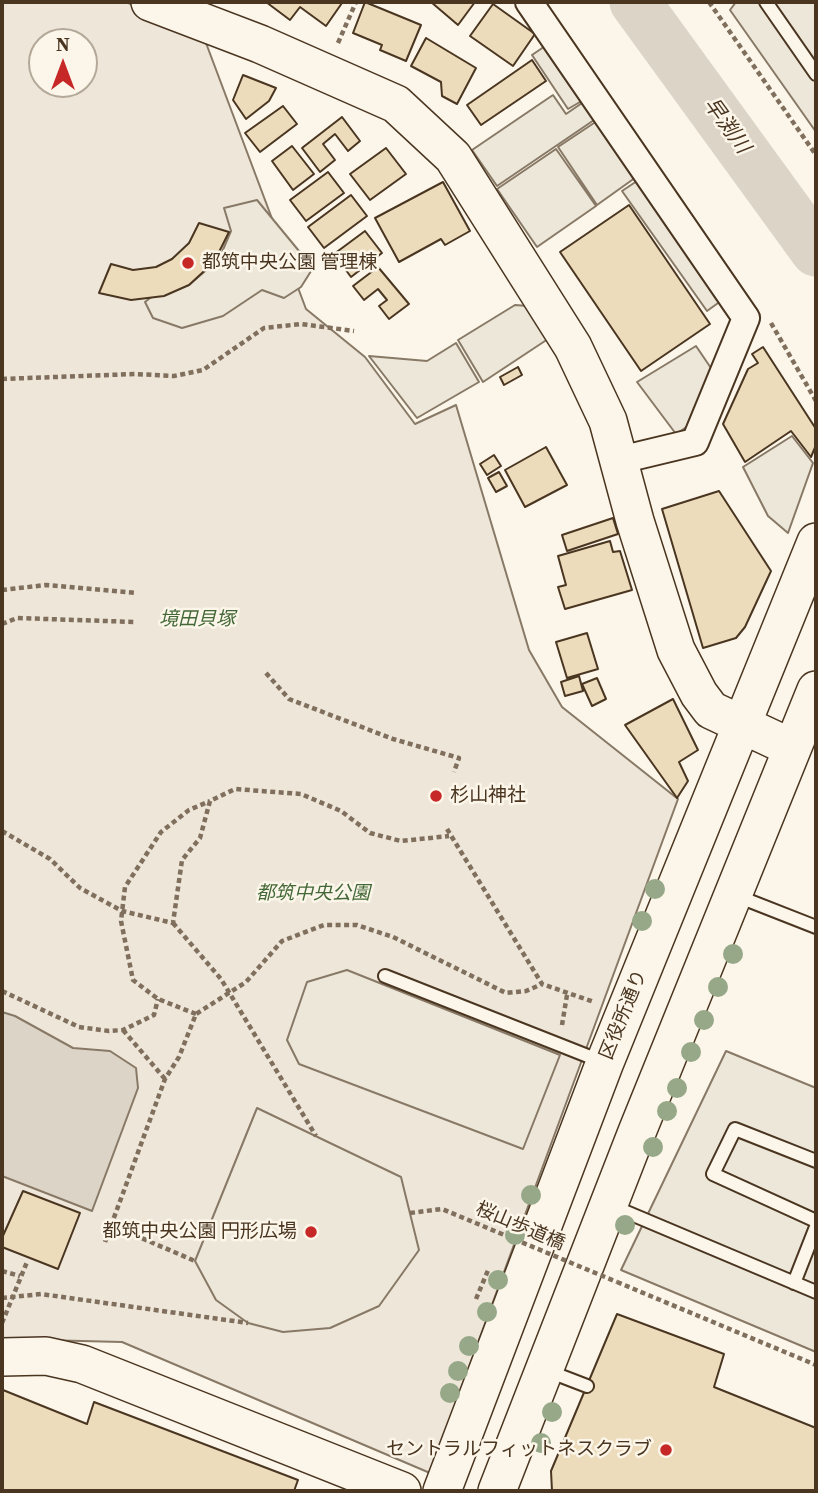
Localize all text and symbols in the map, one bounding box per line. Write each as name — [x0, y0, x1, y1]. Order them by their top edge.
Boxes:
north arrow — [28, 28, 98, 98]
text: N — [56, 31, 70, 57]
water label: 早渕川 — [697, 93, 755, 159]
place label: 都筑中央公園 管理棟 — [202, 252, 377, 274]
marker: 都筑中央公園 管理棟 — [180, 255, 196, 271]
park label: 境田貝塚 — [159, 609, 235, 631]
place label: 杉山神社 — [450, 785, 526, 807]
marker: 杉山神社 — [428, 788, 444, 804]
park label: 都筑中央公園 — [256, 883, 370, 905]
street label: 区役所通り — [596, 967, 652, 1063]
street label: 桜山歩道橋 — [472, 1198, 568, 1256]
place label: 都筑中央公園 円形広場 — [103, 1221, 297, 1243]
marker: 都筑中央公園 円形広場 — [303, 1224, 319, 1240]
place label: セントラルフィットネスクラブ — [386, 1439, 652, 1461]
marker: セントラルフィットネスクラブ — [658, 1442, 674, 1458]

